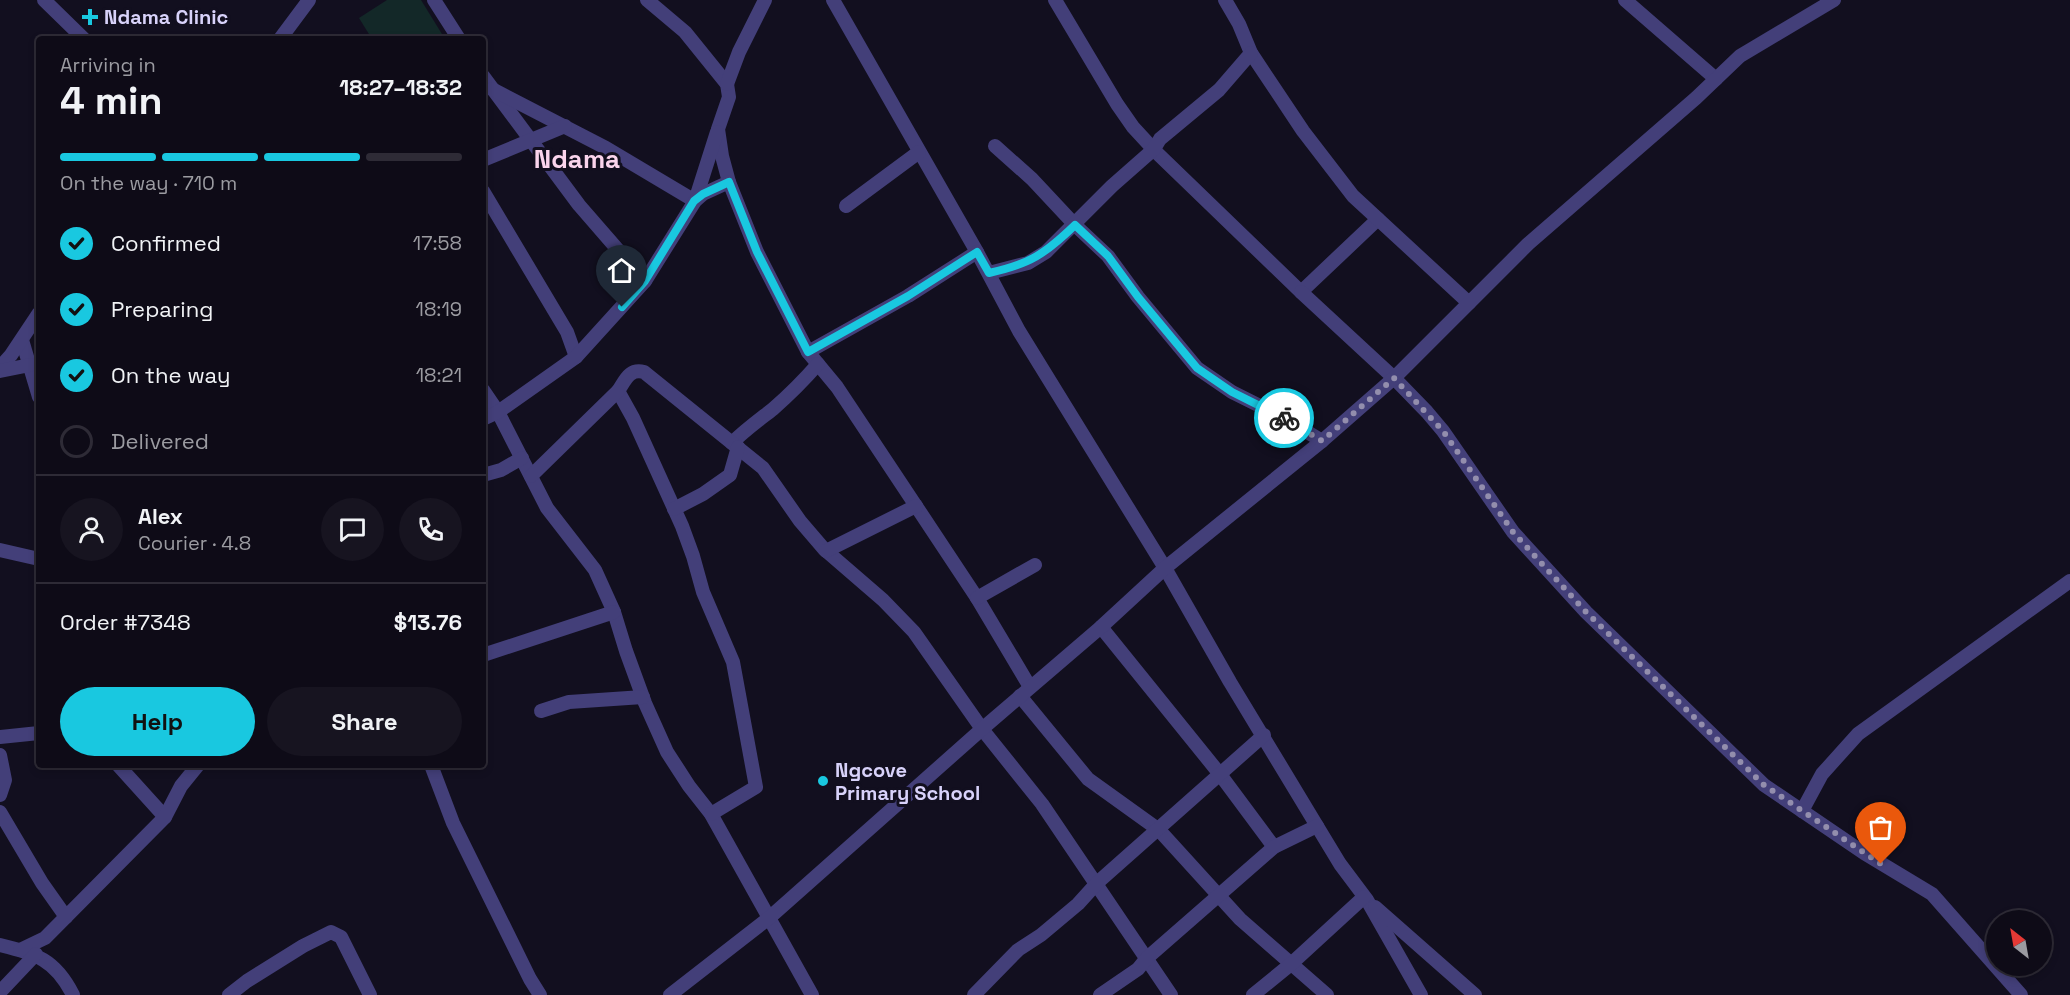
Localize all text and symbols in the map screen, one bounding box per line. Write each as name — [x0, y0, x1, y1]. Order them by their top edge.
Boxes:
place label: Ndama Clinic — [104, 4, 229, 30]
marker: Ndama Clinic — [81, 8, 99, 26]
text: Arriving in — [60, 52, 156, 78]
text: 18:27–18:32 — [339, 73, 462, 101]
text: 4 min — [60, 76, 162, 125]
district label: Ndama — [534, 142, 620, 176]
text: On the way · 710 m — [60, 170, 237, 196]
icon: check — [60, 227, 93, 260]
text: Confirmed — [111, 229, 221, 257]
text: 17:58 — [413, 230, 462, 256]
pin — [596, 245, 647, 307]
icon: home — [605, 254, 638, 287]
icon: check — [60, 293, 93, 326]
text: Preparing — [111, 295, 213, 323]
text: 18:19 — [416, 296, 462, 322]
icon: check — [60, 359, 93, 392]
text: On the way — [111, 361, 230, 389]
text: 18:21 — [416, 362, 462, 388]
courier — [1254, 388, 1314, 448]
icon: bike — [1268, 402, 1301, 435]
text: Delivered — [111, 427, 209, 455]
button: person — [60, 498, 123, 561]
button: chat — [321, 498, 384, 561]
button: phone — [399, 498, 462, 561]
text: Alex — [138, 502, 183, 530]
text: Courier · 4.8 — [138, 530, 251, 556]
text: Order #7348 — [60, 608, 191, 636]
text: $13.76 — [394, 608, 462, 636]
button: Help — [60, 687, 255, 756]
button: Share — [267, 687, 462, 756]
place label: Ngcove Primary School — [835, 757, 980, 806]
marker: Ngcove Primary School — [816, 774, 830, 788]
pin — [1855, 802, 1906, 864]
icon: bag — [1864, 811, 1897, 844]
north arrow — [1986, 910, 2052, 976]
map controls — [1986, 910, 2052, 976]

